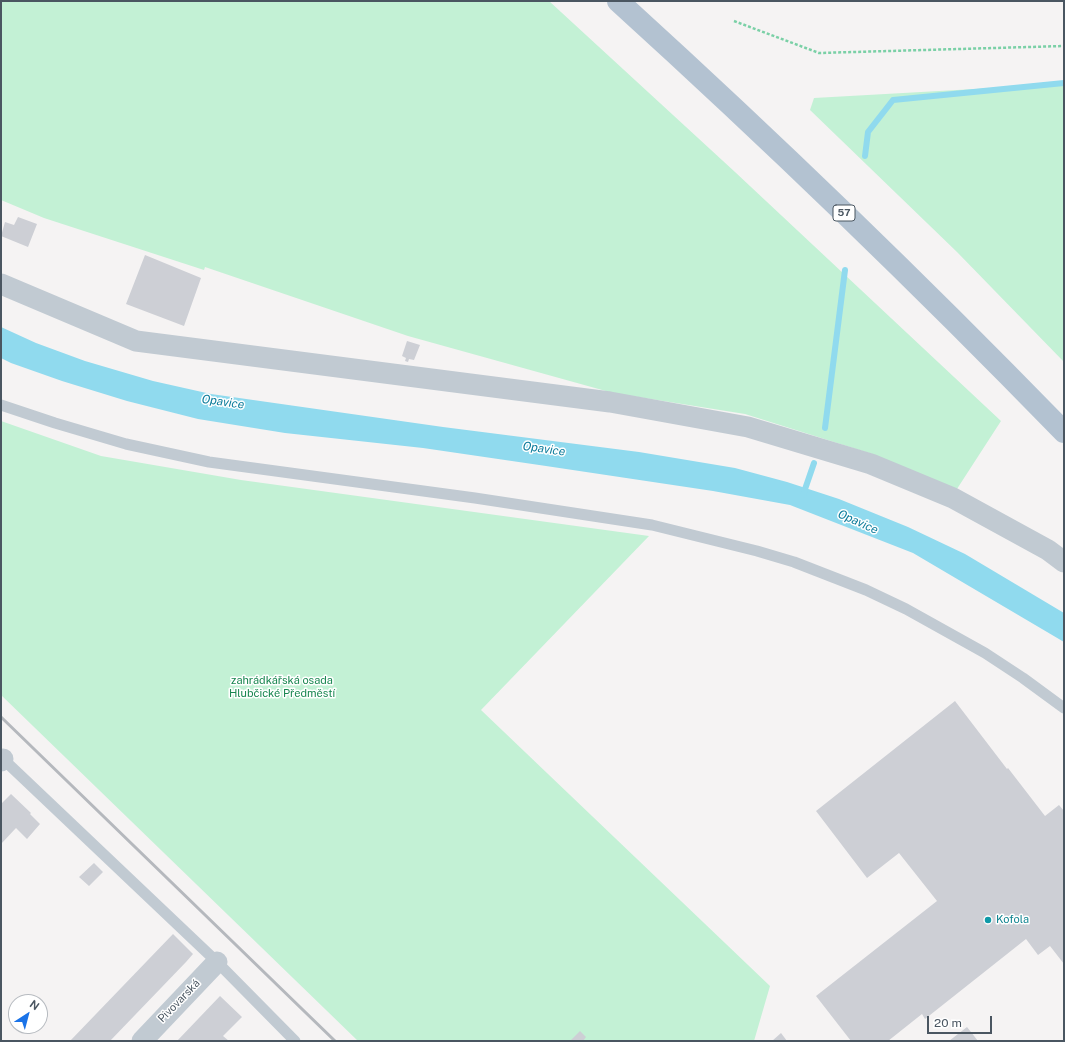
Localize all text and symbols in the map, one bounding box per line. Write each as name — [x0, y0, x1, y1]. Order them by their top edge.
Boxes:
road number: 57 — [833, 205, 855, 221]
water label: Opavice — [201, 392, 245, 412]
water label: Opavice — [522, 439, 566, 459]
water label: Opavice — [835, 507, 881, 537]
park label: zahrádkářská osada Hlubčické Předměstí — [229, 674, 335, 700]
place label: Kofola — [996, 913, 1029, 927]
marker: Kofola — [983, 915, 993, 925]
street label: Pivovarská — [155, 977, 203, 1025]
north arrow — [8, 994, 48, 1034]
text: N — [27, 998, 41, 1012]
scale bar — [929, 1008, 994, 1034]
text: 20 m — [934, 1016, 962, 1030]

